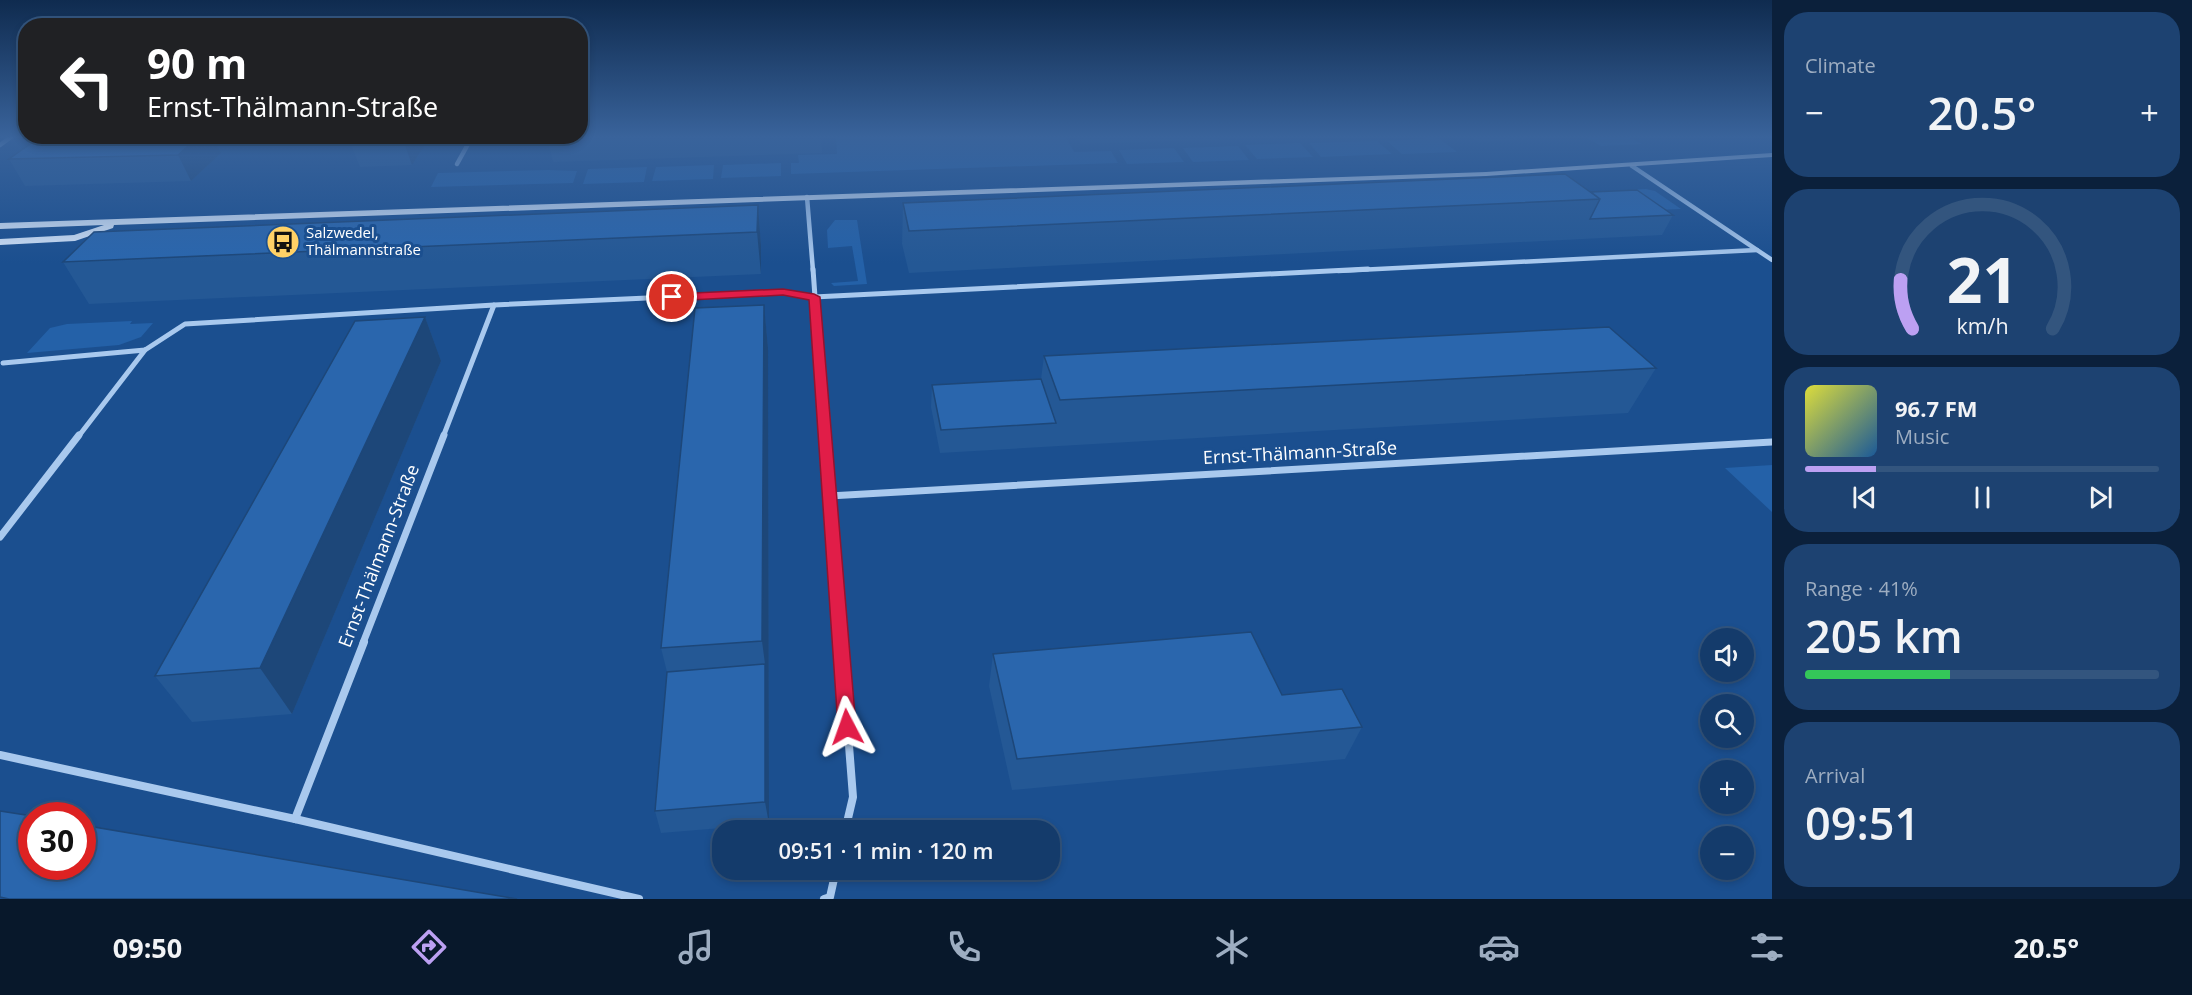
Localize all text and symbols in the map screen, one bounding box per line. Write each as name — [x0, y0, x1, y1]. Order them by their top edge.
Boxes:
text: 90 m — [147, 34, 247, 91]
icon: left — [48, 42, 126, 120]
text: Climate — [1805, 52, 1876, 79]
text: 20.5° — [1928, 82, 2036, 143]
text: Ernst-Thälmann-Straße — [147, 88, 438, 125]
text: − — [1805, 90, 1824, 135]
text: + — [2140, 90, 2159, 135]
place label: Salzwedel, Thälmannstraße — [306, 222, 421, 259]
bus stop icon: Salzwedel, Thälmannstraße — [265, 224, 301, 260]
text: 21 — [1946, 236, 2018, 321]
pin — [646, 271, 697, 322]
icon: arrive — [655, 280, 688, 313]
text: km/h — [1956, 312, 2008, 341]
text: 96.7 FM — [1895, 393, 1978, 423]
text: Music — [1895, 423, 1949, 450]
street label: Ernst-Thälmann-Straße — [1202, 435, 1398, 469]
street label: Ernst-Thälmann-Straße — [332, 461, 424, 651]
icon: previous — [1848, 481, 1881, 514]
icon: pause — [1966, 481, 1999, 514]
icon: next — [2084, 481, 2117, 514]
text: Range · 41% — [1805, 575, 1918, 602]
text: 205 km — [1805, 605, 1963, 666]
map controls — [1700, 628, 1754, 880]
button: sound — [1700, 628, 1754, 682]
button: search — [1700, 694, 1754, 748]
position arrow — [815, 695, 879, 759]
button: + — [1700, 760, 1754, 814]
text: Arrival — [1805, 762, 1865, 789]
text: 09:51 — [1805, 792, 1920, 853]
speed limit sign: 30 — [18, 802, 96, 880]
button: − — [1700, 826, 1754, 880]
text: 09:51 · 1 min · 120 m — [778, 835, 994, 865]
icon: directions — [408, 926, 450, 968]
icon: music — [675, 926, 717, 968]
icon: phone — [943, 926, 985, 968]
icon: climate — [1211, 926, 1253, 968]
icon: car — [1478, 926, 1520, 968]
icon: filters — [1746, 926, 1788, 968]
text: 09:50 — [113, 929, 182, 966]
text: 20.5° — [2014, 929, 2079, 966]

